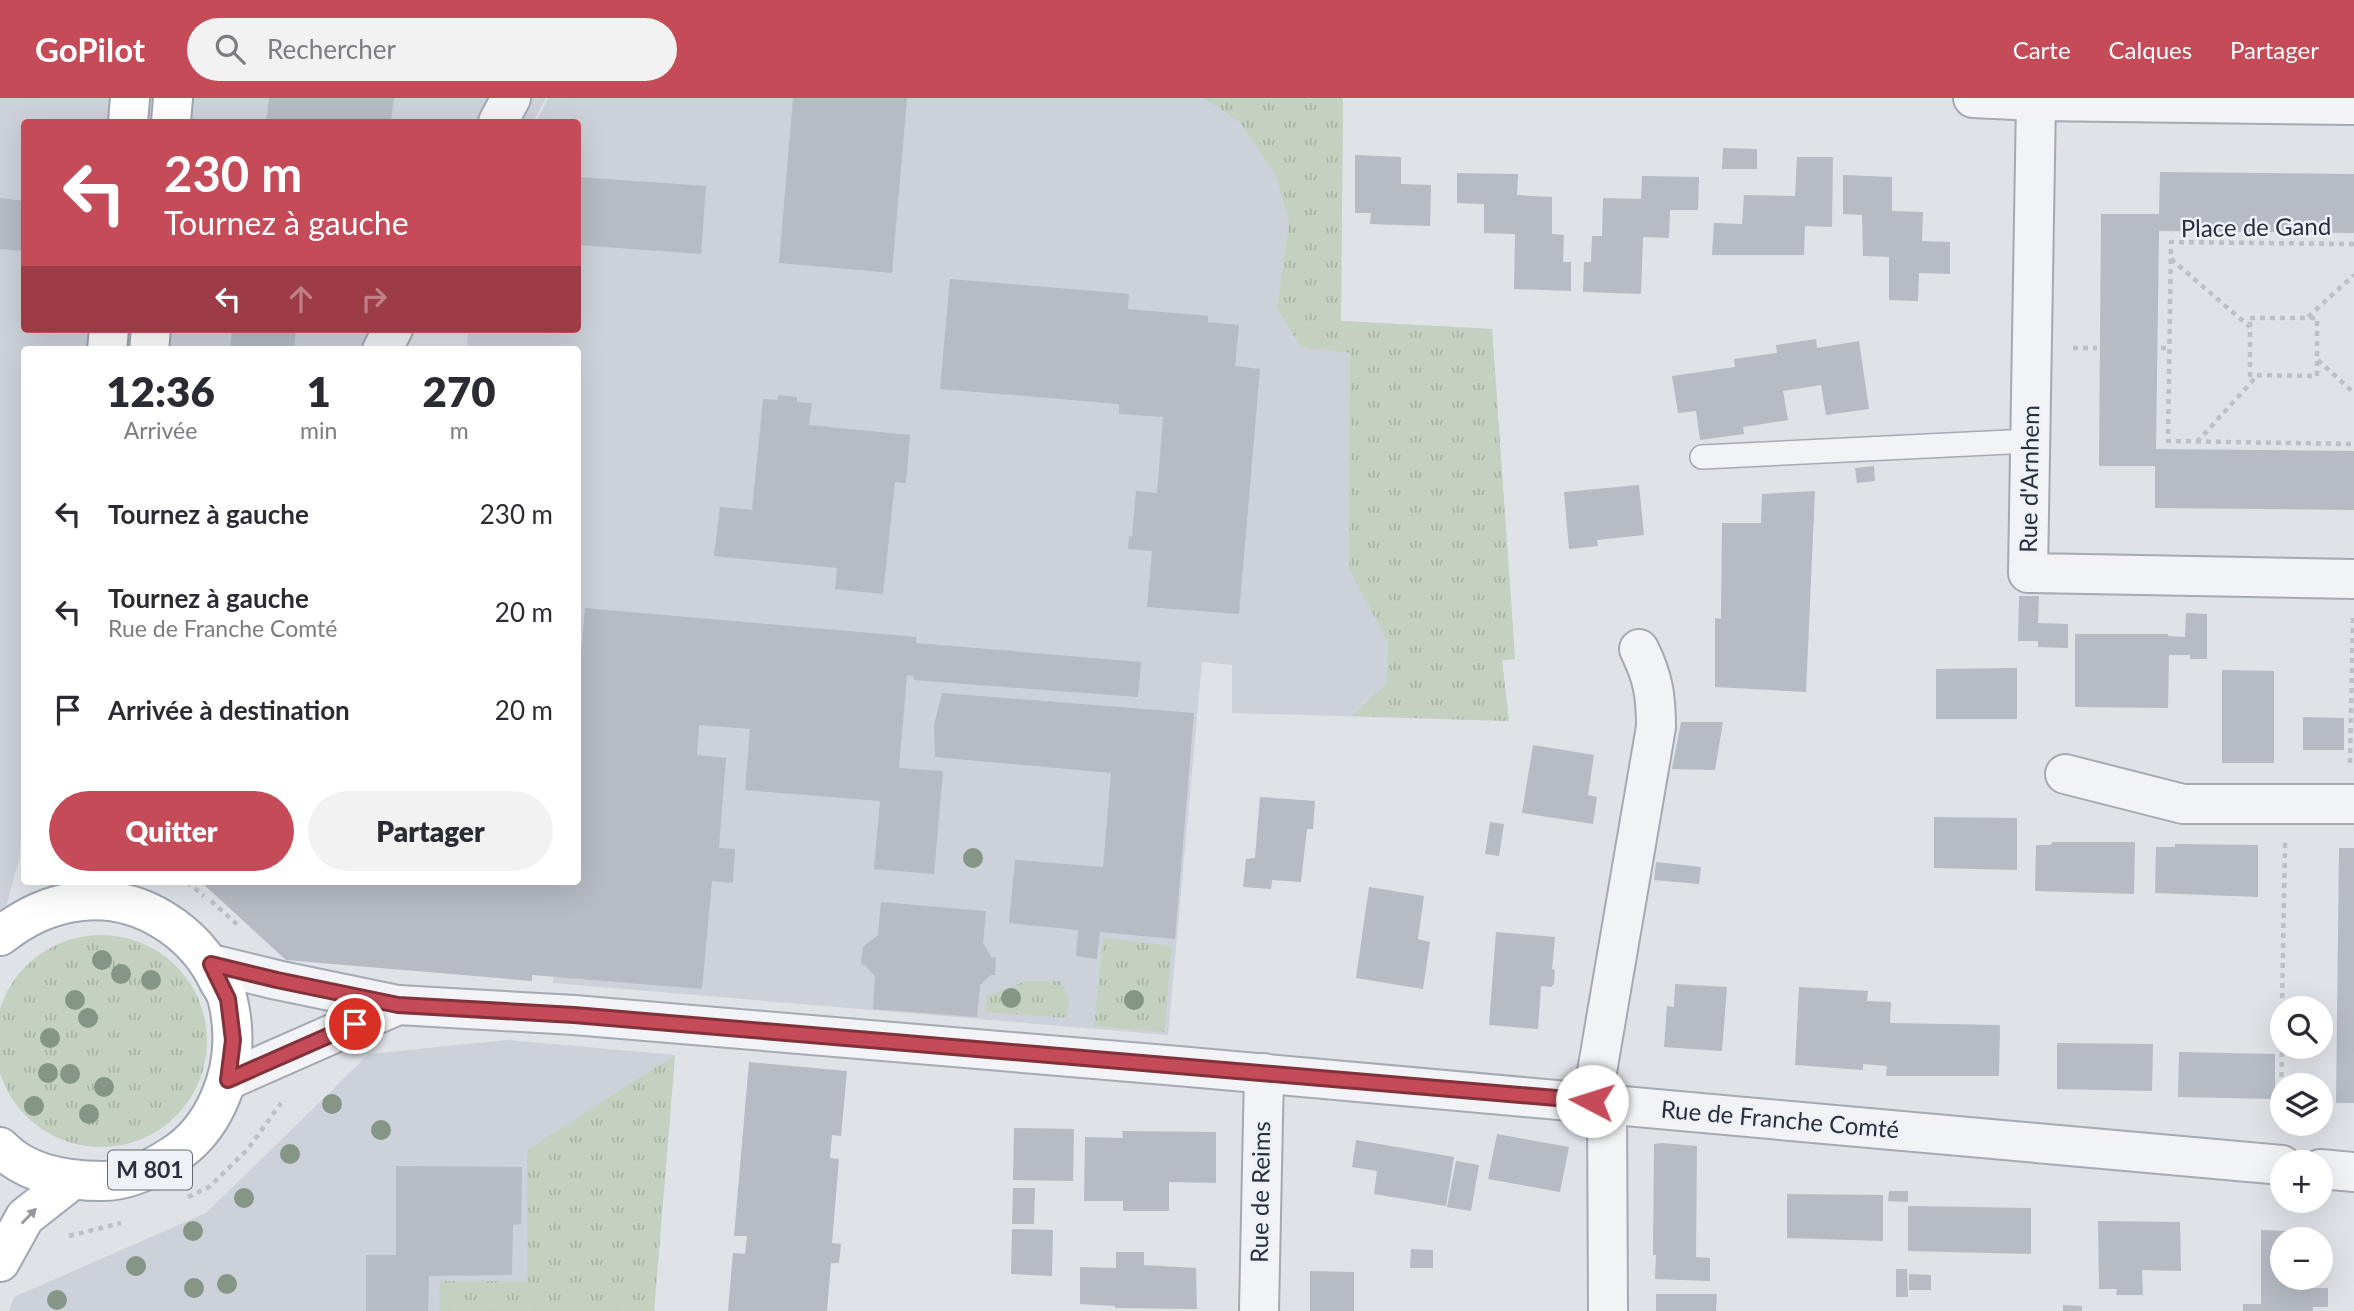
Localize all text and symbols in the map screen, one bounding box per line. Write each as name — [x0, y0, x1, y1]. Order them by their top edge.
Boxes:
search box — [187, 18, 677, 81]
text: GoPilot — [35, 29, 145, 69]
icon: search — [211, 30, 249, 68]
text: Rechercher — [267, 33, 396, 65]
text: Carte — [2013, 35, 2071, 64]
text: Calques — [2109, 35, 2192, 64]
text: Partager — [2230, 35, 2319, 64]
text: 230 m — [164, 144, 302, 202]
icon: left — [49, 147, 140, 238]
text: Tournez à gauche — [164, 203, 409, 242]
street label: Place de Gand — [2180, 211, 2331, 242]
icon: left — [209, 280, 247, 318]
icon: ahead — [282, 280, 320, 318]
icon: right — [355, 280, 393, 318]
text: 12:36 — [106, 366, 215, 416]
text: 1 — [307, 366, 331, 416]
text: 270 — [423, 366, 496, 416]
street label: Rue d'Arnhem — [2013, 405, 2044, 553]
text: Arrivée — [124, 416, 197, 444]
text: min — [300, 416, 337, 444]
text: m — [450, 416, 469, 444]
icon: left — [49, 495, 87, 533]
text: Tournez à gauche — [108, 498, 309, 530]
text: 230 m — [480, 498, 553, 530]
text: Tournez à gauche — [108, 582, 309, 614]
icon: left — [49, 593, 87, 631]
text: 20 m — [495, 596, 553, 628]
text: Rue de Franche Comté — [108, 614, 337, 642]
icon: arrive — [49, 691, 87, 729]
text: Arrivée à destination — [108, 694, 350, 726]
text: 20 m — [495, 694, 553, 726]
button: Quitter — [49, 791, 294, 871]
button: Partager — [308, 791, 553, 871]
pin — [325, 994, 385, 1054]
map controls — [2270, 996, 2333, 1290]
button: search — [2270, 996, 2333, 1059]
icon: arrive — [336, 1005, 374, 1043]
position arrow — [1555, 1064, 1629, 1138]
button: layers — [2270, 1073, 2333, 1136]
street label: Rue de Franche Comté — [1660, 1094, 1901, 1143]
street label: Rue de Reims — [1244, 1121, 1275, 1263]
road number: M 801 — [108, 1150, 192, 1190]
button: + — [2270, 1150, 2333, 1213]
one-way arrow — [21, 1208, 37, 1225]
button: − — [2270, 1227, 2333, 1290]

